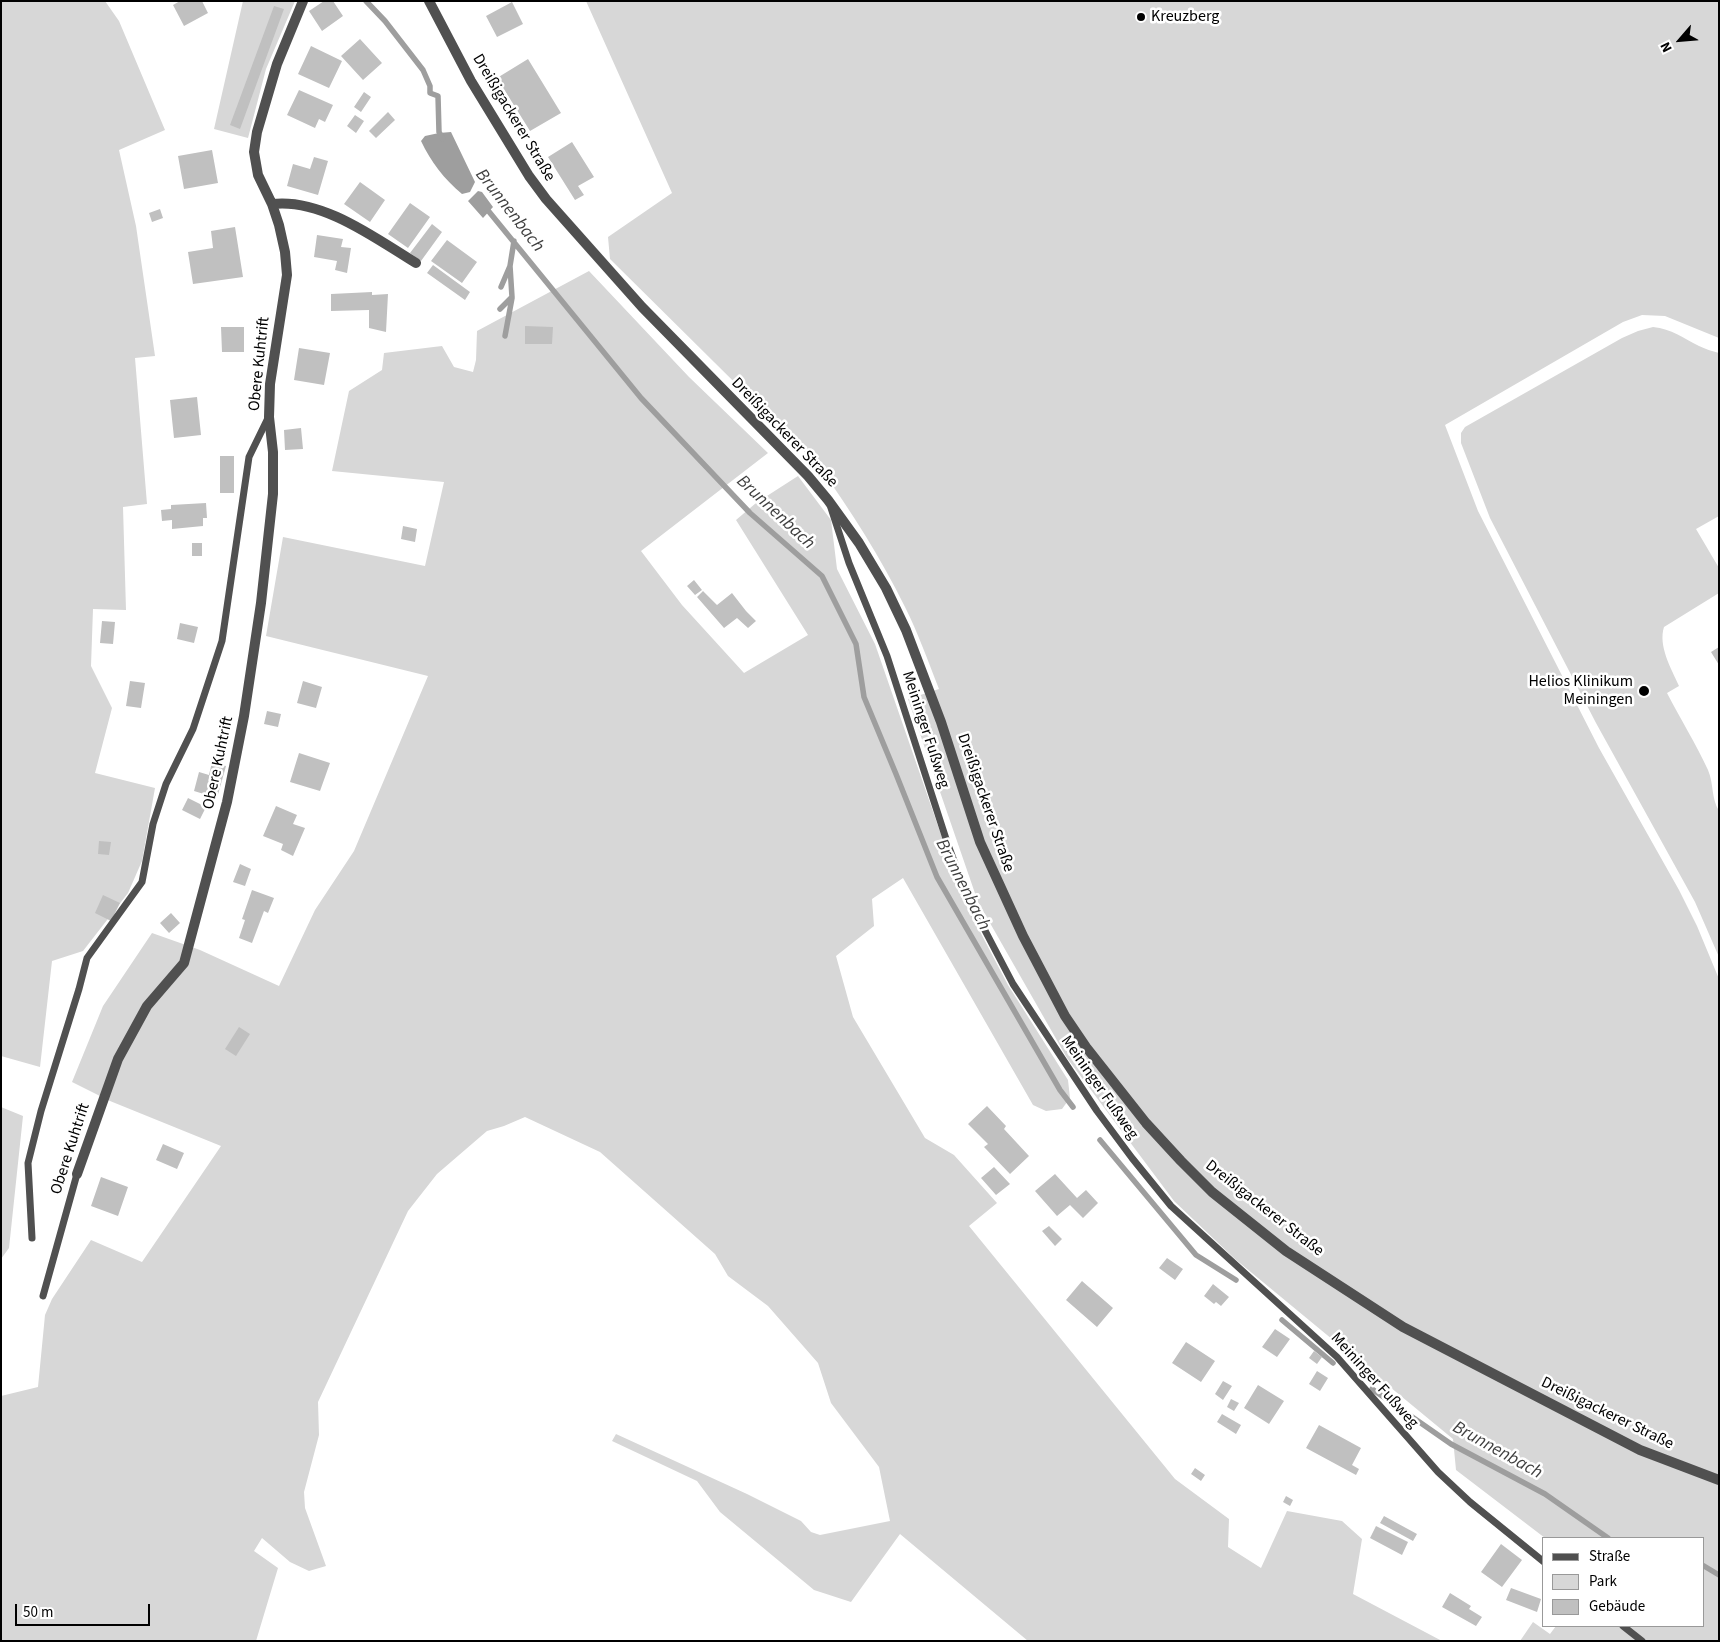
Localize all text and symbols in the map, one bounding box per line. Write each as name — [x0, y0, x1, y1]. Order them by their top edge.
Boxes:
place label: Kreuzberg — [1151, 7, 1219, 27]
marker: Kreuzberg — [1135, 11, 1147, 23]
north arrow — [1655, 15, 1705, 65]
text: N — [1656, 38, 1678, 55]
street label: Dreißigackerer Straße — [467, 51, 559, 185]
water label: Brunnenbach — [470, 165, 548, 257]
street label: Obere Kuhtrift — [245, 316, 275, 412]
street label: Dreißigackerer Straße — [727, 374, 841, 492]
water label: Brunnenbach — [731, 471, 819, 555]
street label: Meininger Fußweg — [897, 669, 953, 791]
place label: Helios Klinikum Meiningen — [1528, 672, 1633, 710]
marker: Helios Klinikum Meiningen — [1637, 684, 1651, 698]
street label: Obere Kuhtrift — [200, 715, 238, 811]
street label: Dreißigackerer Straße — [952, 731, 1018, 875]
water label: Brunnenbach — [930, 836, 994, 934]
street label: Meininger Fußweg — [1056, 1032, 1142, 1144]
street label: Obere Kuhtrift — [47, 1101, 95, 1197]
street label: Dreißigackerer Straße — [1201, 1157, 1327, 1261]
street label: Meininger Fußweg — [1326, 1329, 1422, 1433]
street label: Dreißigackerer Straße — [1538, 1374, 1676, 1454]
water label: Brunnenbach — [1448, 1417, 1546, 1485]
legend — [1542, 1537, 1705, 1627]
text: Straße — [1589, 1546, 1630, 1567]
text: Park — [1589, 1571, 1617, 1592]
scale bar — [18, 1594, 152, 1626]
text: Gebäude — [1589, 1596, 1645, 1617]
text: 50 m — [23, 1602, 53, 1623]

